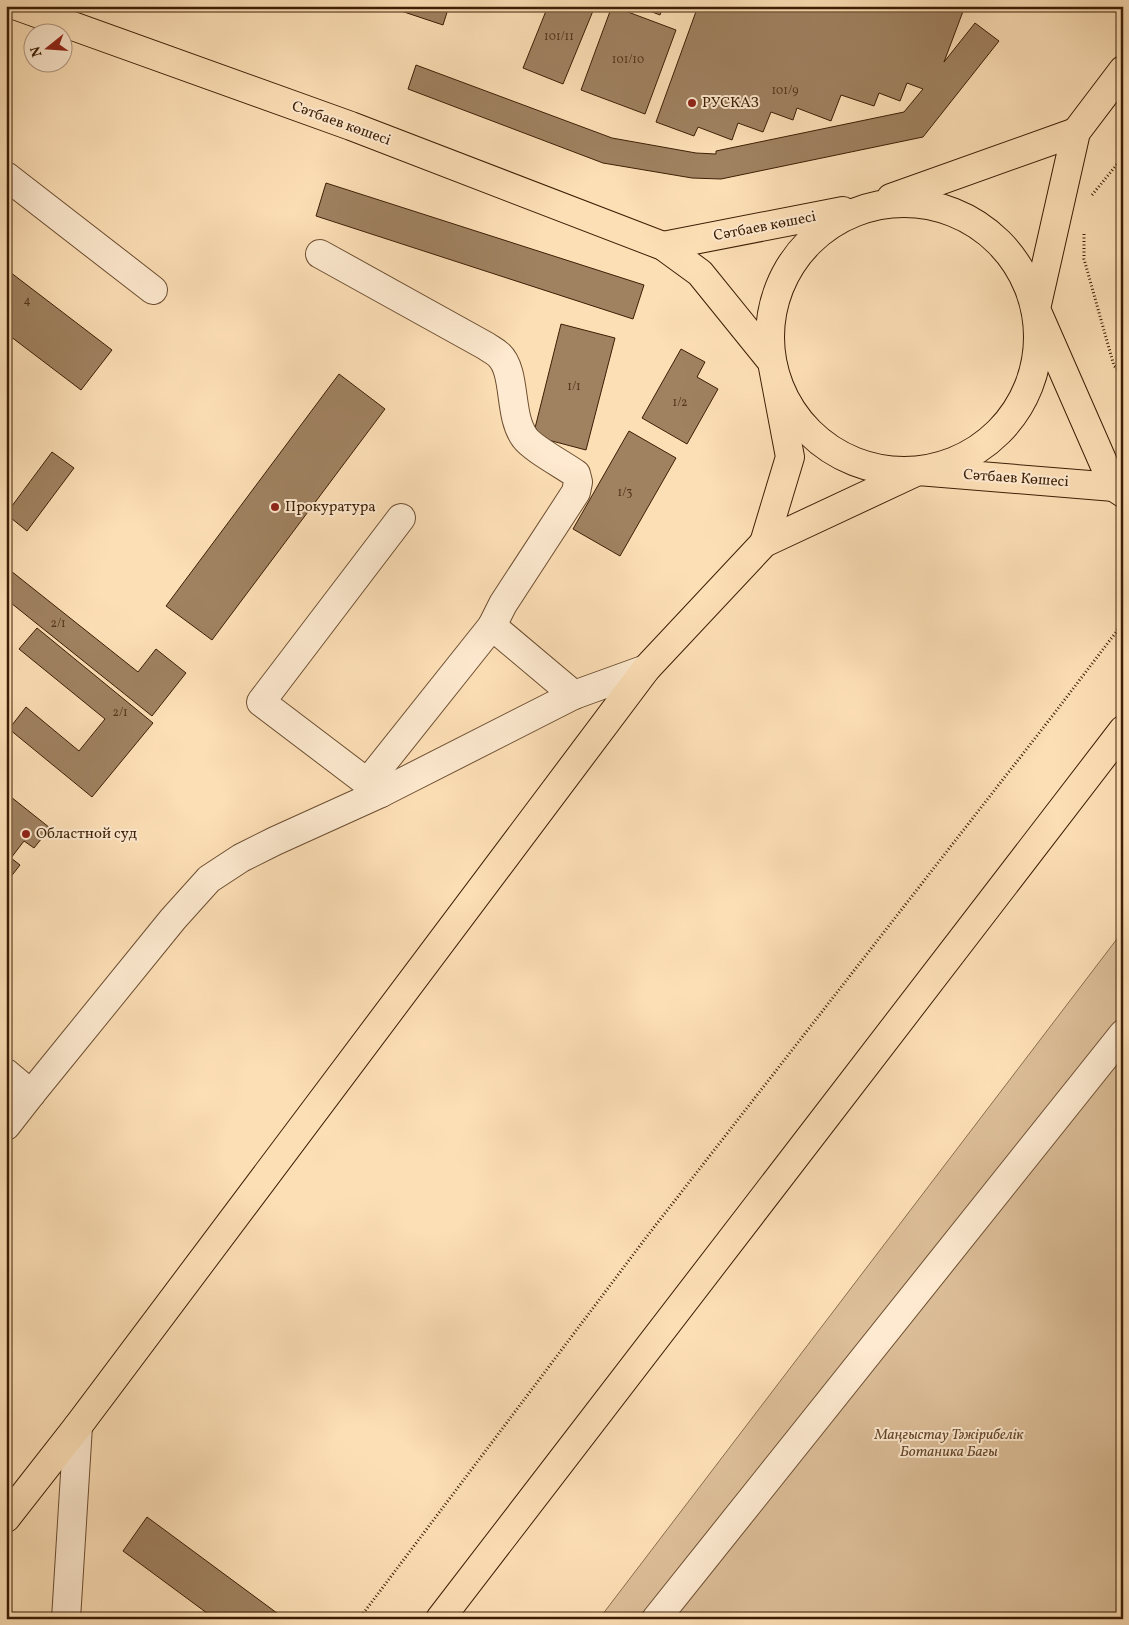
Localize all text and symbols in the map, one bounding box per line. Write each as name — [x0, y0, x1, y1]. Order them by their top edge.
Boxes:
north arrow — [22, 22, 72, 72]
house number: 101/11 — [544, 29, 574, 45]
text: N — [26, 44, 48, 59]
house number: 101/10 — [612, 52, 644, 68]
house number: 101/9 — [771, 83, 799, 99]
place label: РУСКАЗ — [702, 93, 759, 114]
street label: Сәтбаев көшесі — [289, 96, 393, 152]
marker: РУСКАЗ — [686, 97, 698, 109]
street label: Сәтбаев көшесі — [712, 207, 818, 247]
house number: 4 — [23, 293, 31, 309]
house number: 1/1 — [567, 379, 581, 395]
house number: 1/2 — [673, 395, 687, 411]
street label: Сәтбаев Көшесі — [962, 465, 1070, 493]
house number: 1/3 — [618, 485, 632, 501]
place label: Прокуратура — [285, 497, 376, 518]
marker: Прокуратура — [269, 501, 281, 513]
house number: 2/1 — [50, 616, 66, 632]
house number: 2/1 — [112, 705, 128, 721]
place label: Областной суд — [36, 824, 137, 845]
marker: Областной суд — [20, 828, 32, 840]
park label: Маңғыстау Тәжірибелік Ботаника Бағы — [874, 1425, 1024, 1463]

